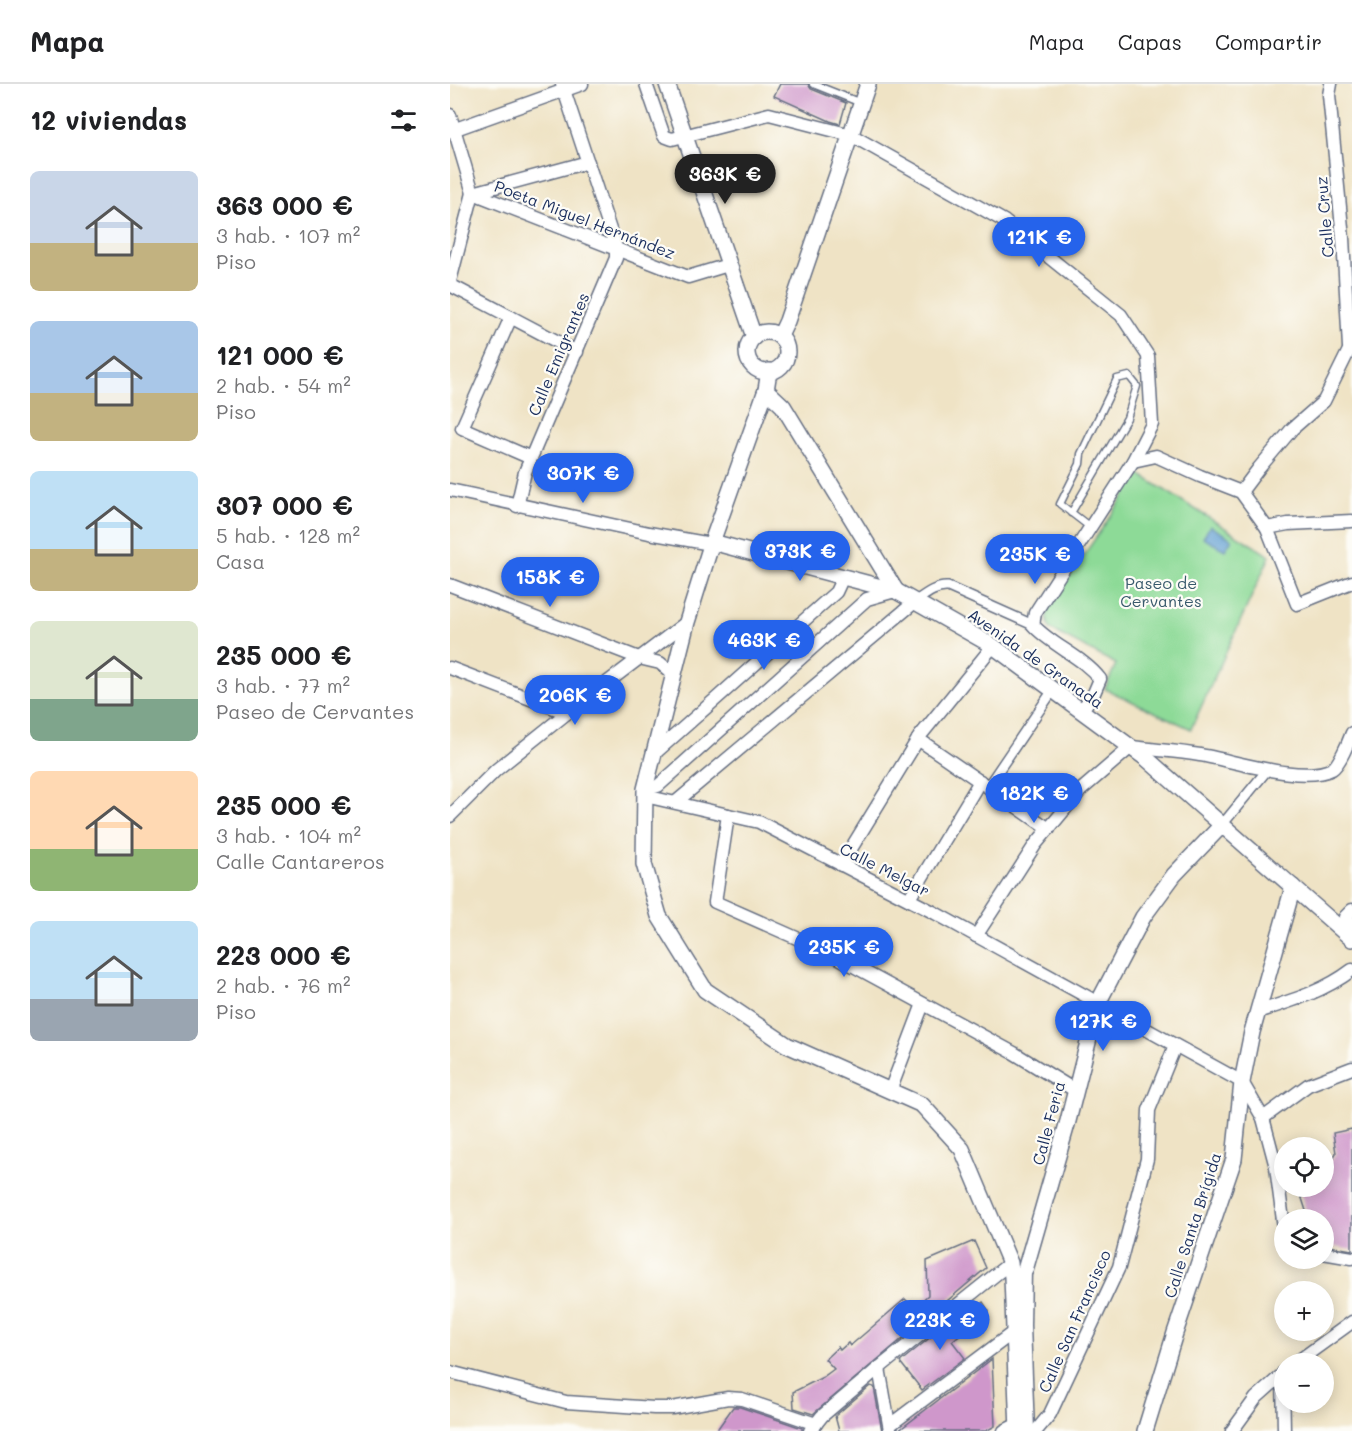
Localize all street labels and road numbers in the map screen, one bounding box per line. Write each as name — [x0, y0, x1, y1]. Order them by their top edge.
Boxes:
street label: Poeta Miguel Hernández — [492, 175, 678, 263]
street label: Calle Cruz — [1310, 175, 1338, 259]
street label: Calle Emigrantes — [523, 289, 593, 419]
street label: Avenida de Granada — [964, 603, 1108, 713]
street label: Calle Melgar — [836, 837, 934, 901]
street label: Calle Feria — [1027, 1079, 1069, 1167]
street label: Calle Santa Brígida — [1159, 1150, 1225, 1300]
street label: Calle San Francisco — [1033, 1246, 1115, 1396]

